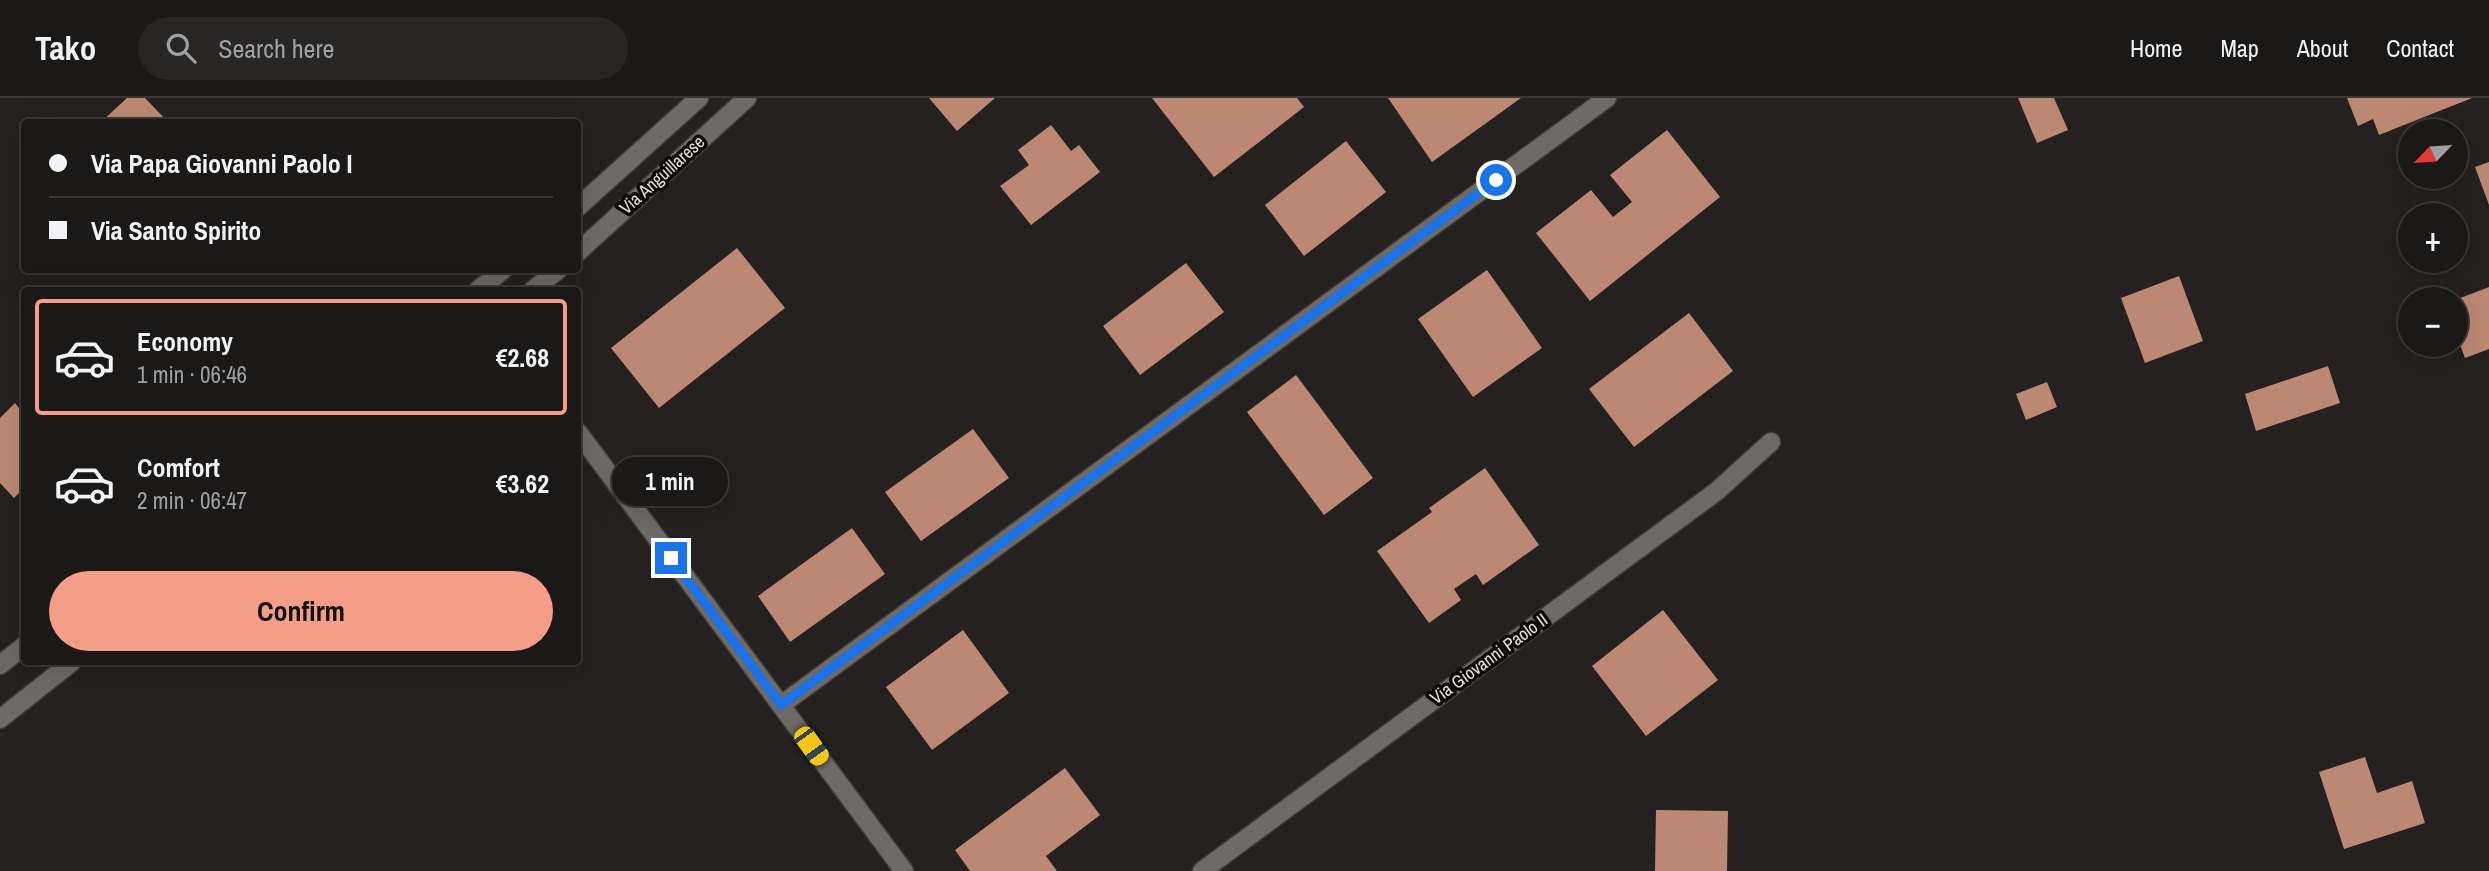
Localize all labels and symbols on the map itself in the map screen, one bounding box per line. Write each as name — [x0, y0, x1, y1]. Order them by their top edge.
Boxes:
north arrow — [2398, 119, 2468, 189]
street label: Via Anguillarese — [613, 129, 710, 220]
route start — [1480, 164, 1512, 196]
callout: 1 min — [613, 456, 729, 505]
route end — [655, 542, 687, 574]
street label: Via Giovanni Paolo II — [1425, 607, 1553, 710]
car — [791, 723, 832, 769]

